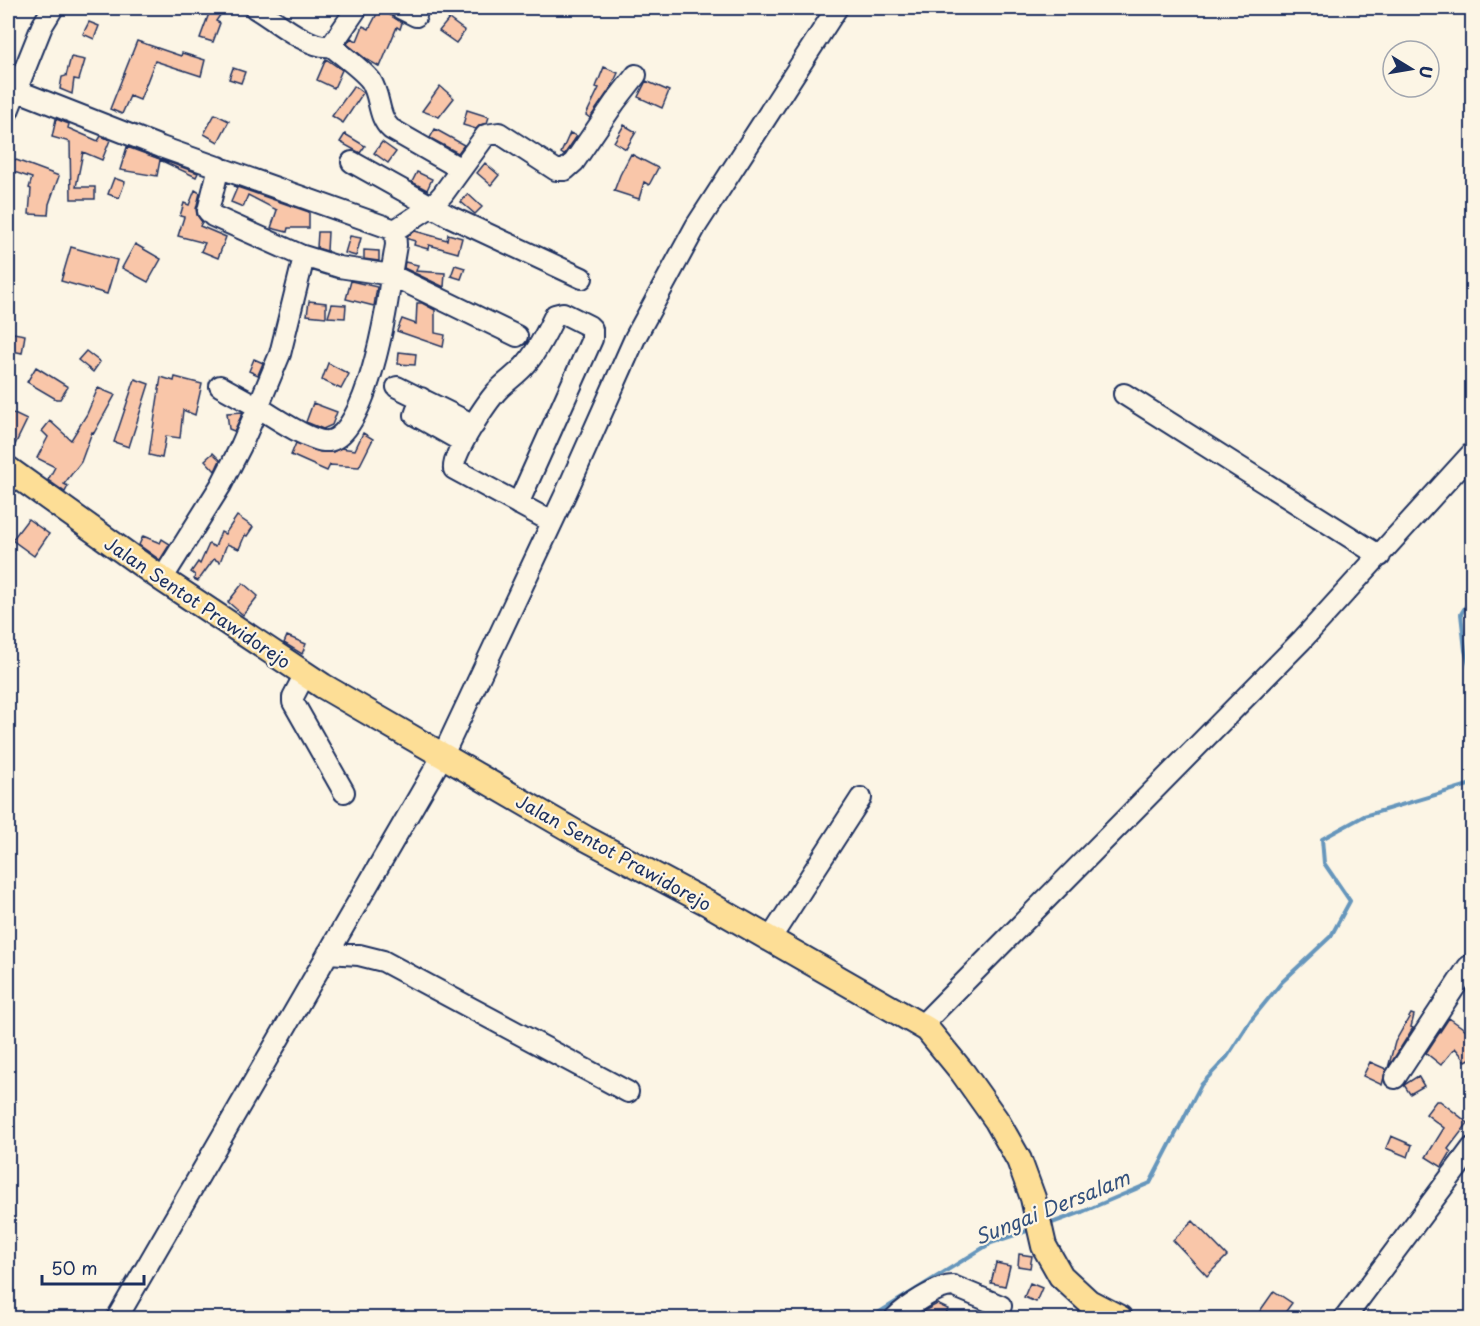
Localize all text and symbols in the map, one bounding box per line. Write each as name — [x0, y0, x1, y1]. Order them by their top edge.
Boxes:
north arrow — [1381, 39, 1441, 99]
text: U — [1414, 64, 1440, 80]
street label: Jalan Sentot Prawidorejo — [99, 529, 297, 675]
street label: Jalan Sentot Prawidorejo — [511, 787, 717, 917]
water label: Sungai Dersalam — [970, 1162, 1135, 1252]
scale bar — [42, 1248, 144, 1286]
text: 50 m — [51, 1254, 98, 1281]

